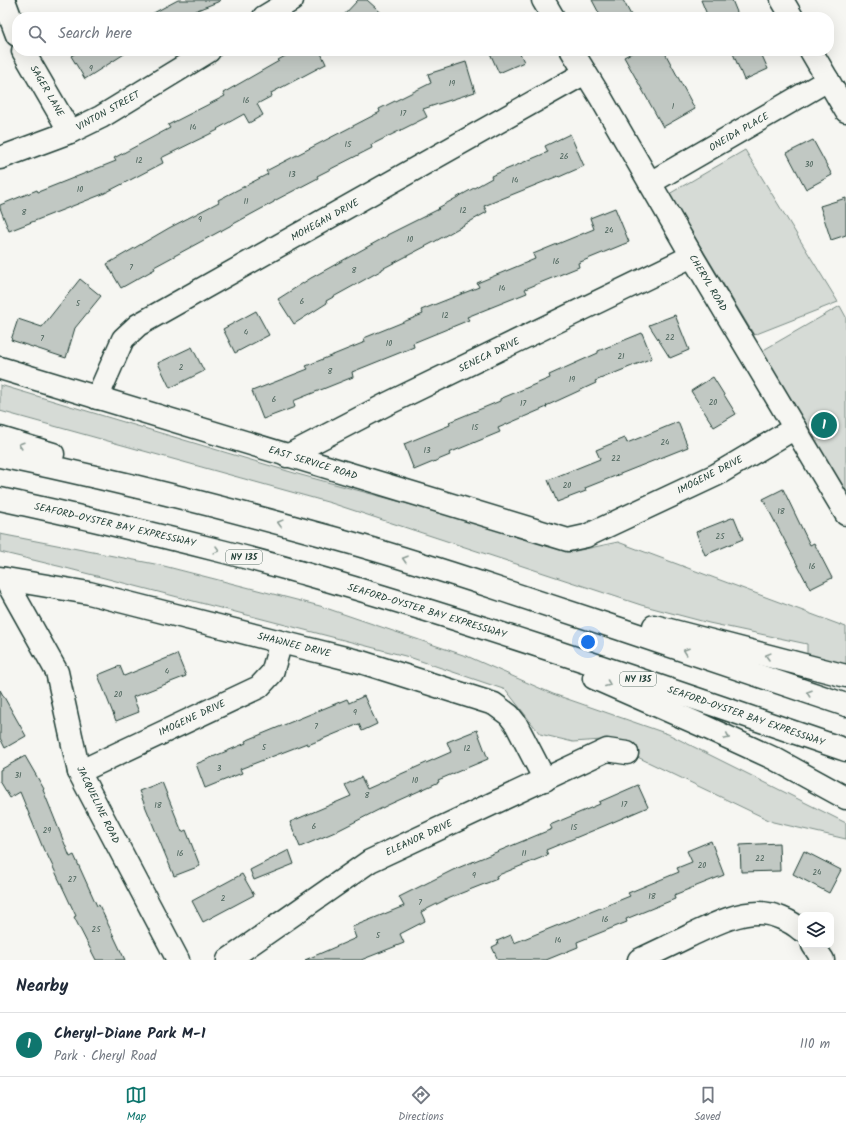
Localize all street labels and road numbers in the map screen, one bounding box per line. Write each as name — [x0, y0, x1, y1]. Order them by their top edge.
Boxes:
street label: SAGER LANE — [26, 62, 69, 121]
street label: VINTON STREET — [73, 86, 144, 135]
street label: ONEIDA PLACE — [706, 108, 773, 156]
street label: MOHEGAN DRIVE — [288, 194, 363, 245]
street label: CHERYL ROAD — [685, 251, 732, 315]
street label: SENECA DRIVE — [456, 333, 523, 377]
street label: EAST SERVICE ROAD — [266, 442, 360, 484]
street label: IMOGENE DRIVE — [674, 451, 747, 499]
street label: SEAFORD-OYSTER BAY EXPRESSWAY — [33, 499, 199, 552]
road number: NY 135 — [226, 550, 262, 564]
street label: SEAFORD-OYSTER BAY EXPRESSWAY — [346, 579, 510, 643]
street label: SHAWNEE DRIVE — [256, 628, 333, 662]
road number: NY 135 — [620, 672, 656, 686]
street label: SEAFORD-OYSTER BAY EXPRESSWAY — [665, 682, 828, 751]
street label: IMOGENE DRIVE — [156, 695, 229, 741]
street label: JACQUELINE ROAD — [72, 763, 124, 847]
street label: ELEANOR DRIVE — [383, 815, 456, 861]

